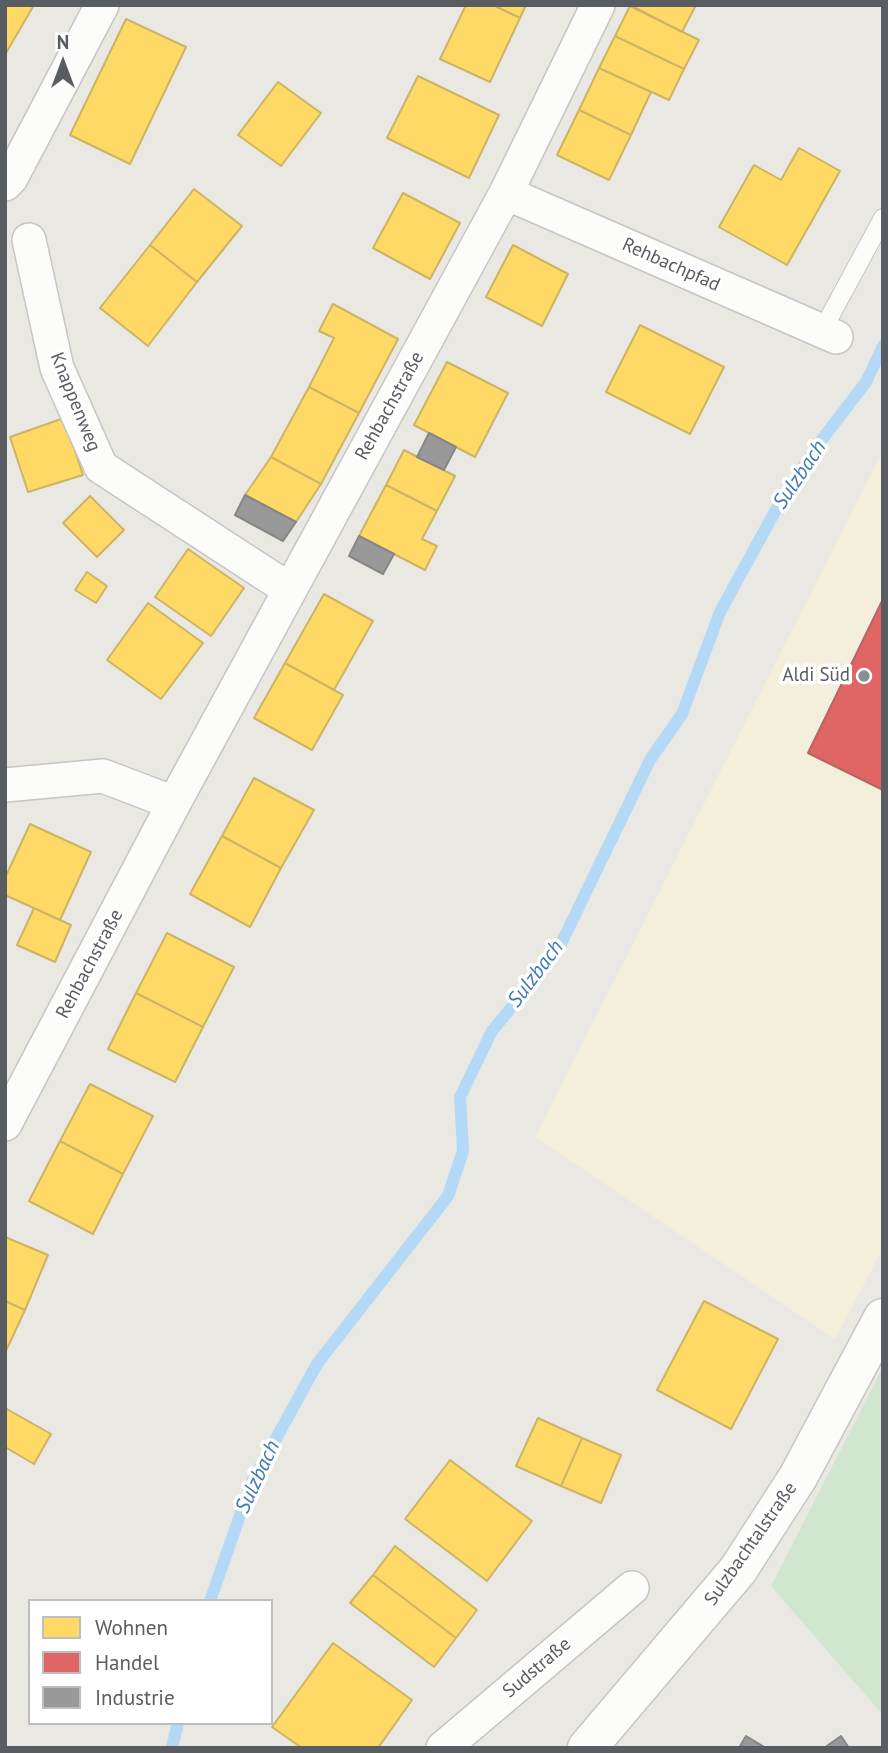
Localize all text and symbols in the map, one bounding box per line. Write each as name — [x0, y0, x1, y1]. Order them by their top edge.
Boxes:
north arrow — [28, 28, 98, 98]
text: N — [57, 30, 69, 54]
street label: Rehbachpfad — [618, 233, 724, 297]
street label: Rehbachstraße — [351, 348, 429, 464]
street label: Knappenweg — [45, 349, 105, 455]
water label: Sulzbach — [768, 436, 832, 514]
place label: Aldi Süd — [782, 665, 850, 687]
marker: Aldi Süd — [856, 668, 872, 684]
street label: Rehbachstraße — [52, 906, 128, 1022]
water label: Sulzbach — [503, 936, 569, 1012]
water label: Sulzbach — [230, 1437, 286, 1517]
street label: Sulzbachtalstraße — [700, 1478, 802, 1610]
legend — [28, 1599, 273, 1725]
text: Wohnen — [95, 1614, 168, 1641]
street label: Sudstraße — [498, 1633, 576, 1703]
text: Handel — [95, 1649, 159, 1676]
text: Industrie — [95, 1684, 175, 1711]

